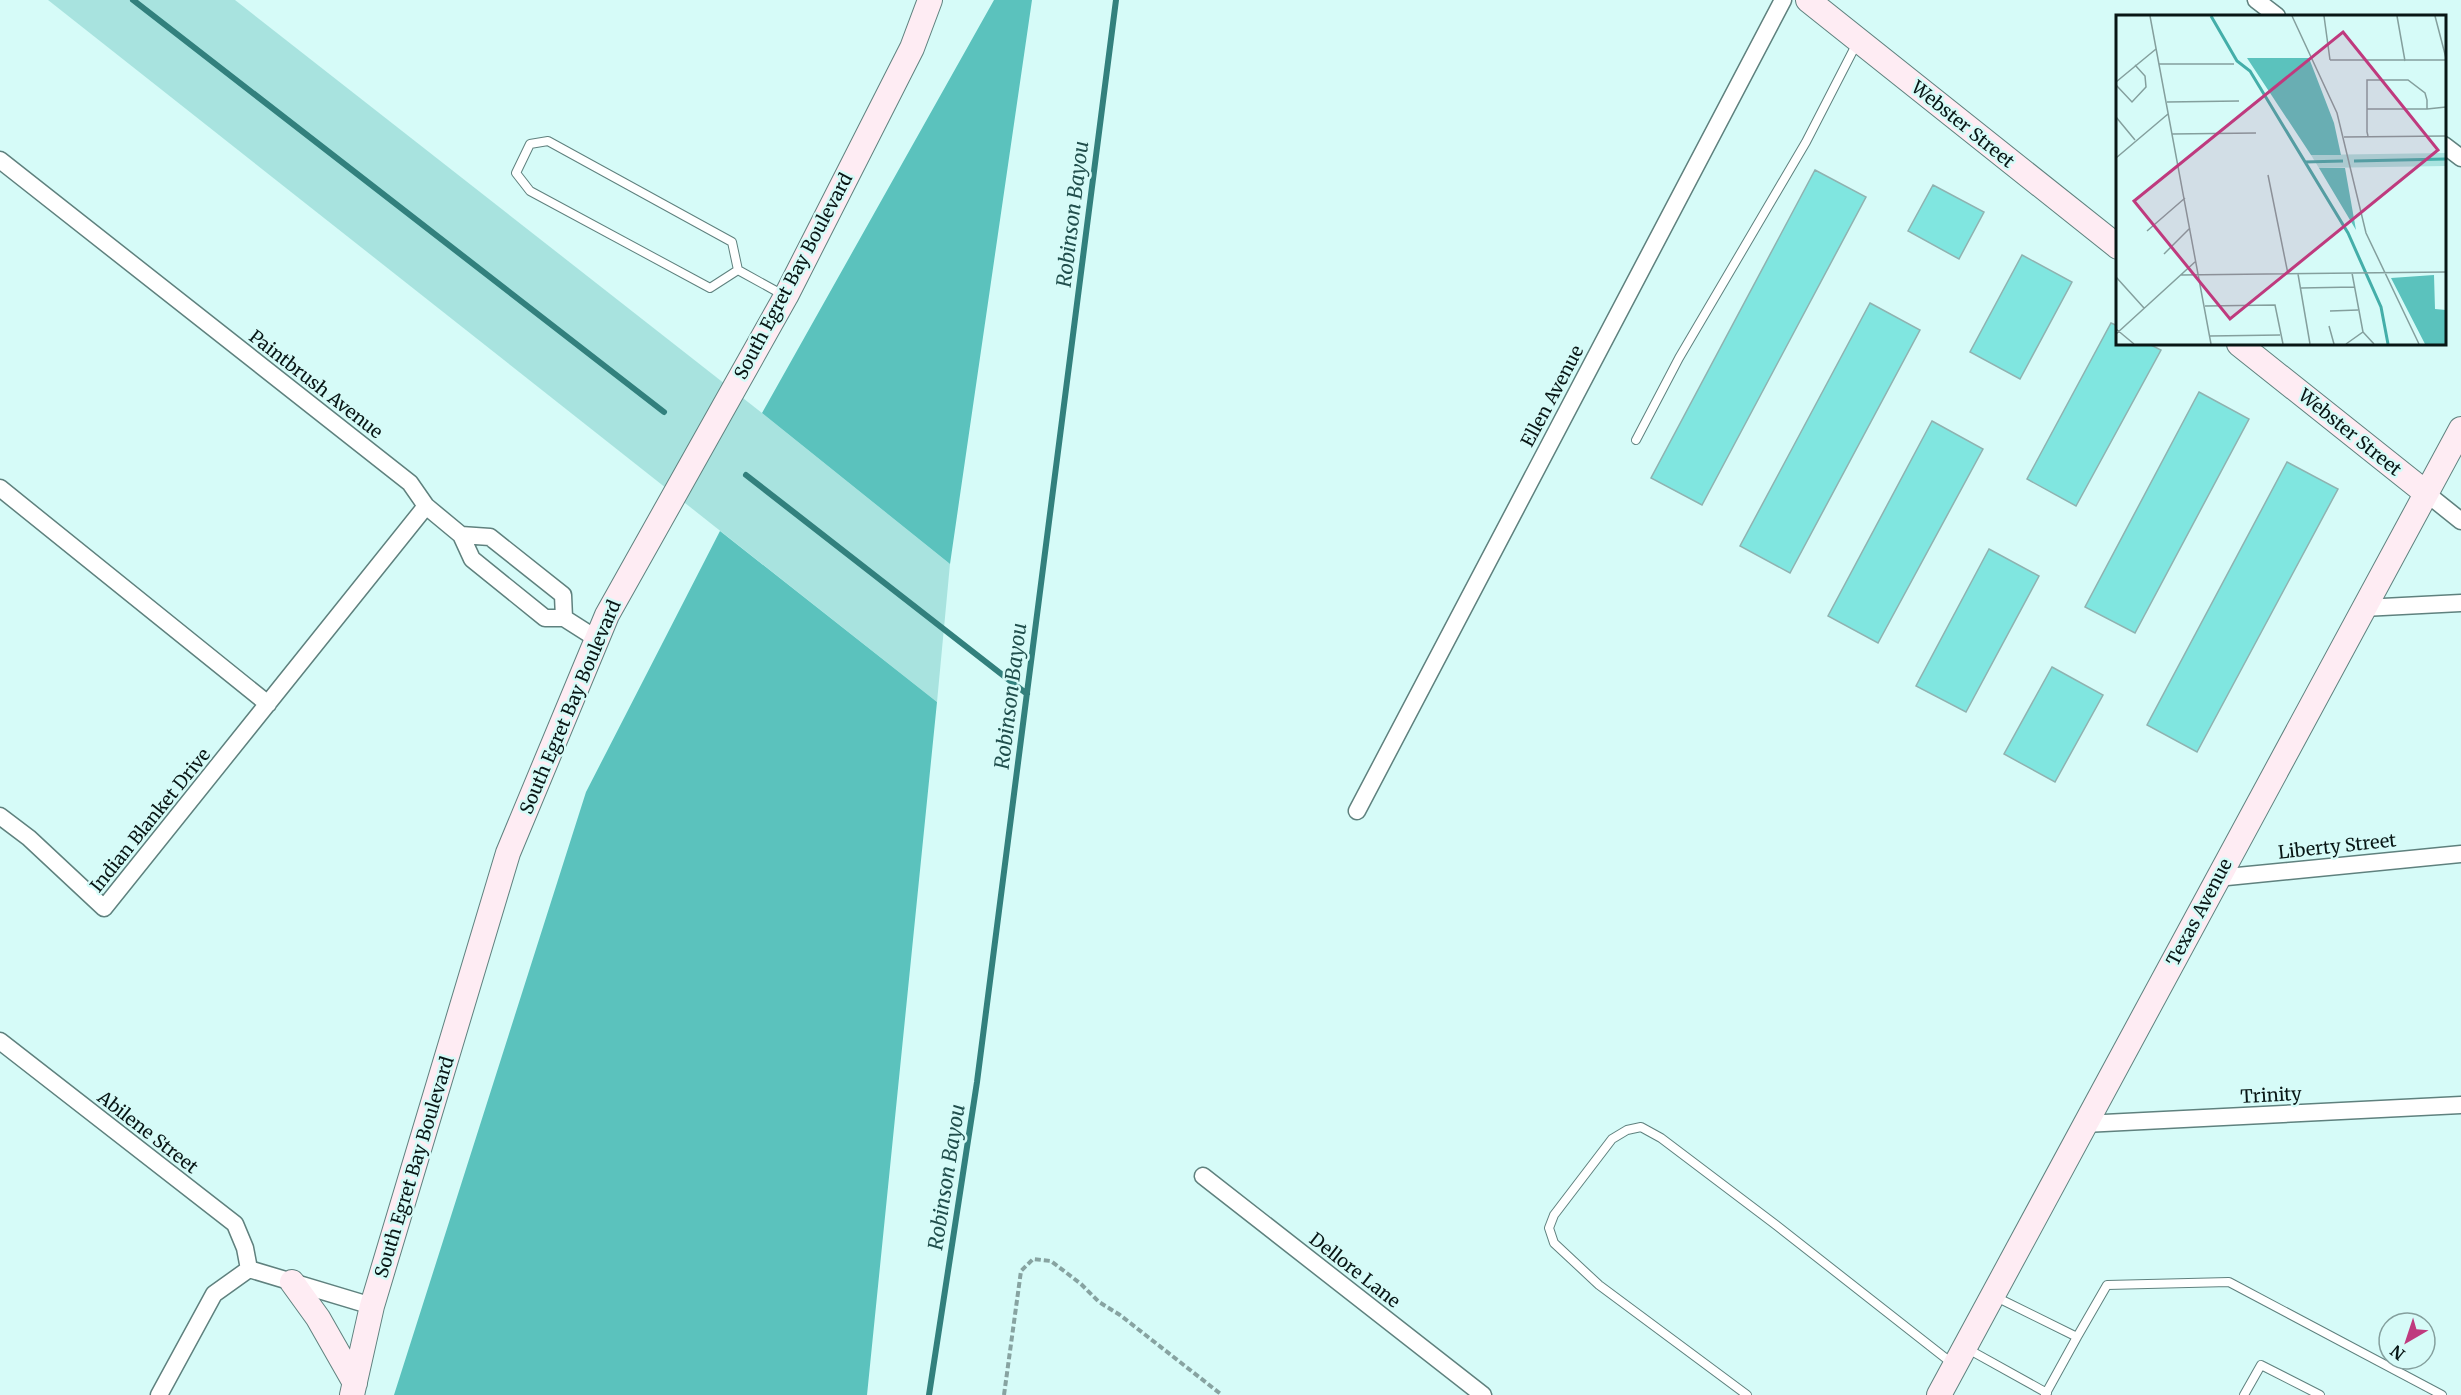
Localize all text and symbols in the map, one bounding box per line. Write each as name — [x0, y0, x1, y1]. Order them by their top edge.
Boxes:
inset map — [2116, 15, 2446, 345]
street label: Webster Street — [1906, 75, 2019, 173]
water label: Robinson Bayou — [1051, 139, 1093, 289]
street label: South Egret Bay Boulevard — [729, 169, 857, 383]
street label: Paintbrush Avenue — [245, 325, 387, 443]
street label: Ellen Avenue — [1516, 341, 1588, 451]
street label: Webster Street — [2293, 383, 2406, 481]
street label: South Egret Bay Boulevard — [514, 596, 626, 818]
water label: Robinson Bayou — [989, 621, 1031, 771]
street label: Indian Blanket Drive — [85, 743, 215, 897]
street label: Liberty Street — [2277, 828, 2397, 864]
street label: Texas Avenue — [2161, 854, 2237, 970]
street label: South Egret Bay Boulevard — [369, 1053, 459, 1281]
street label: Trinity — [2240, 1082, 2303, 1108]
street label: Abilene Street — [92, 1085, 203, 1178]
water label: Robinson Bayou — [922, 1102, 970, 1252]
street label: Dellore Lane — [1305, 1227, 1405, 1313]
north arrow — [2377, 1311, 2437, 1371]
text: N — [2386, 1341, 2409, 1364]

